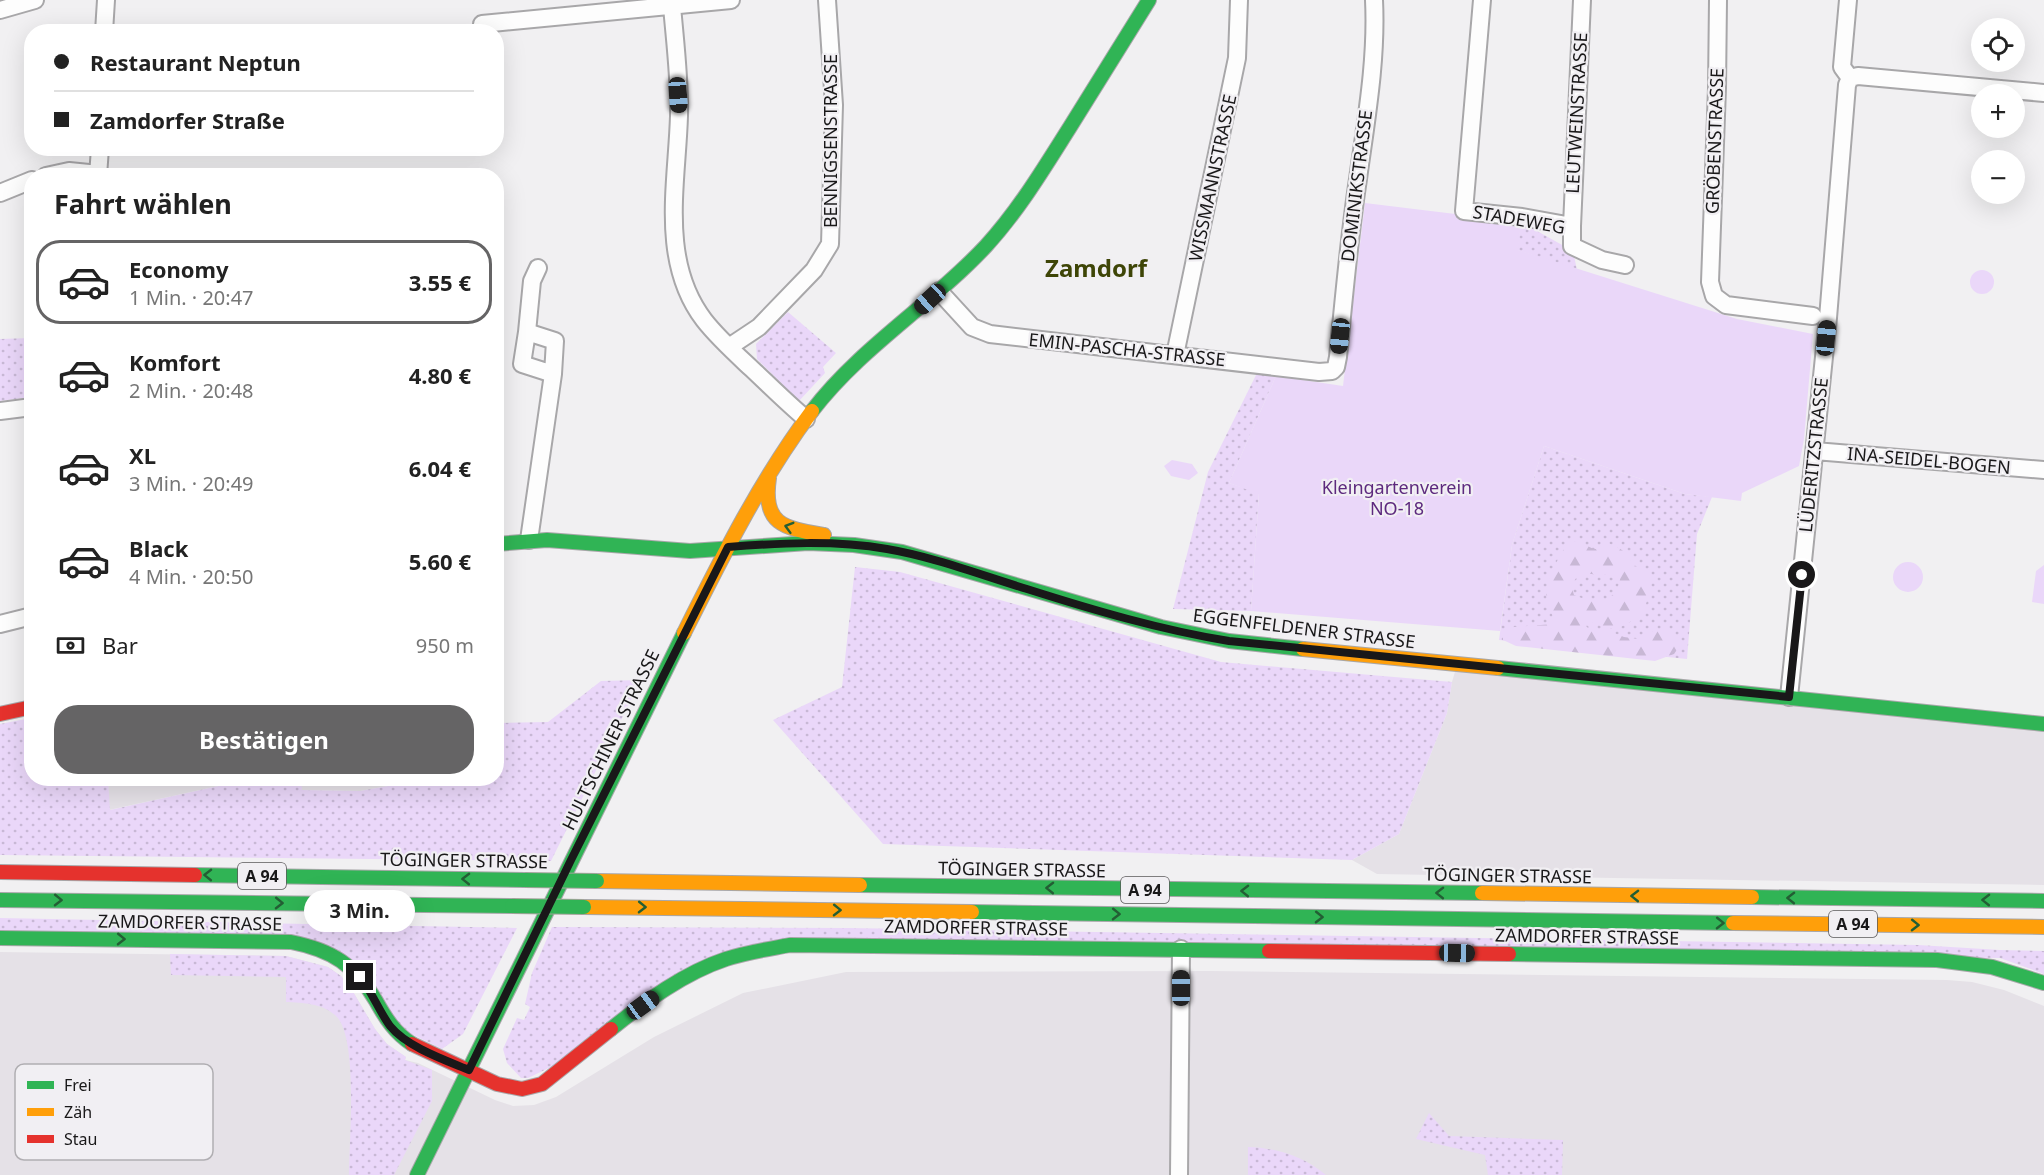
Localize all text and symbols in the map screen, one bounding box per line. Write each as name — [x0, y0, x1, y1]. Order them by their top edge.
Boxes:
map controls — [1971, 18, 2025, 204]
button: locate — [1971, 18, 2025, 72]
street label: LEUTWEINSTRASSE — [1560, 32, 1592, 194]
text: Restaurant Neptun — [90, 47, 301, 77]
street label: BENNIGSENSTRASSE — [818, 54, 842, 228]
street label: GRÖBENSTRASSE — [1699, 68, 1729, 214]
car — [668, 76, 688, 114]
button: + — [1971, 84, 2025, 138]
street label: WISSMANNSTRASSE — [1183, 92, 1241, 264]
text: Zamdorfer Straße — [90, 105, 285, 135]
street label: DOMINIKSTRASSE — [1335, 109, 1377, 263]
button: − — [1971, 150, 2025, 204]
text: Fahrt wählen — [54, 185, 232, 222]
street label: STADEWEG — [1471, 199, 1567, 239]
district label: Zamdorf — [1045, 251, 1149, 284]
text: Economy — [129, 254, 228, 284]
icon: car — [57, 255, 111, 309]
text: 3.55 € — [409, 267, 471, 297]
car — [911, 280, 949, 318]
text: 1 Min. · 20:47 — [129, 284, 254, 311]
car — [1329, 317, 1351, 355]
car — [1815, 319, 1837, 357]
street label: EMIN-PASCHA-STRASSE — [1028, 327, 1227, 371]
text: Komfort — [129, 347, 220, 377]
icon: car — [57, 348, 111, 402]
text: 4.80 € — [409, 360, 471, 390]
street label: LÜDERITZSTRASSE — [1793, 376, 1833, 533]
text: 2 Min. · 20:48 — [129, 377, 254, 404]
text: XL — [129, 440, 156, 470]
icon: car — [57, 441, 111, 495]
street label: INA-SEIDEL-BOGEN — [1846, 441, 2012, 479]
text: 6.04 € — [409, 453, 471, 483]
text: 3 Min. · 20:49 — [129, 470, 254, 497]
park label: Kleingartenverein NO-18 — [1322, 475, 1472, 520]
one-way arrow — [784, 521, 794, 534]
text: Black — [129, 533, 188, 563]
icon: car — [57, 534, 111, 588]
text: 5.60 € — [409, 546, 471, 576]
route start — [1788, 561, 1815, 588]
text: 4 Min. · 20:50 — [129, 563, 254, 590]
street label: EGGENFELDENER STRASSE — [1192, 602, 1417, 654]
icon: cash — [54, 629, 87, 662]
text: Bar — [102, 630, 138, 660]
text: 950 m — [416, 632, 474, 659]
street label: HULTSCHINER STRASSE — [556, 645, 664, 834]
button: Bestätigen — [54, 705, 474, 774]
street label: TÖGINGER STRASSE — [380, 847, 548, 873]
street label: TÖGINGER STRASSE — [938, 856, 1106, 882]
street label: TÖGINGER STRASSE — [1424, 862, 1592, 888]
road number: A 94 — [238, 863, 286, 889]
one-way arrow — [204, 869, 213, 881]
one-way arrow — [462, 873, 471, 886]
road number: A 94 — [1121, 877, 1169, 903]
one-way arrow — [1045, 882, 1054, 894]
one-way arrow — [1240, 885, 1249, 897]
one-way arrow — [1435, 887, 1444, 900]
callout: 3 Min. — [304, 890, 416, 932]
one-way arrow — [1630, 890, 1639, 902]
one-way arrow — [1786, 892, 1795, 904]
one-way arrow — [54, 894, 63, 906]
one-way arrow — [1981, 894, 1990, 907]
one-way arrow — [274, 897, 283, 909]
text: 3 Min. — [329, 897, 390, 924]
one-way arrow — [638, 901, 647, 914]
one-way arrow — [833, 904, 842, 916]
street label: ZAMDORFER STRASSE — [98, 908, 282, 936]
one-way arrow — [1112, 908, 1121, 920]
one-way arrow — [1315, 911, 1324, 923]
road number: A 94 — [1829, 911, 1877, 937]
street label: ZAMDORFER STRASSE — [884, 913, 1068, 941]
one-way arrow — [1715, 916, 1724, 929]
one-way arrow — [1910, 919, 1919, 931]
street label: ZAMDORFER STRASSE — [1495, 922, 1679, 950]
one-way arrow — [117, 933, 126, 946]
car — [1439, 944, 1475, 962]
route end — [346, 963, 373, 990]
car — [1172, 970, 1190, 1006]
car — [623, 987, 663, 1023]
legend — [15, 1064, 213, 1160]
text: Frei — [64, 1074, 92, 1096]
text: Zäh — [64, 1101, 92, 1123]
text: Stau — [64, 1128, 97, 1150]

